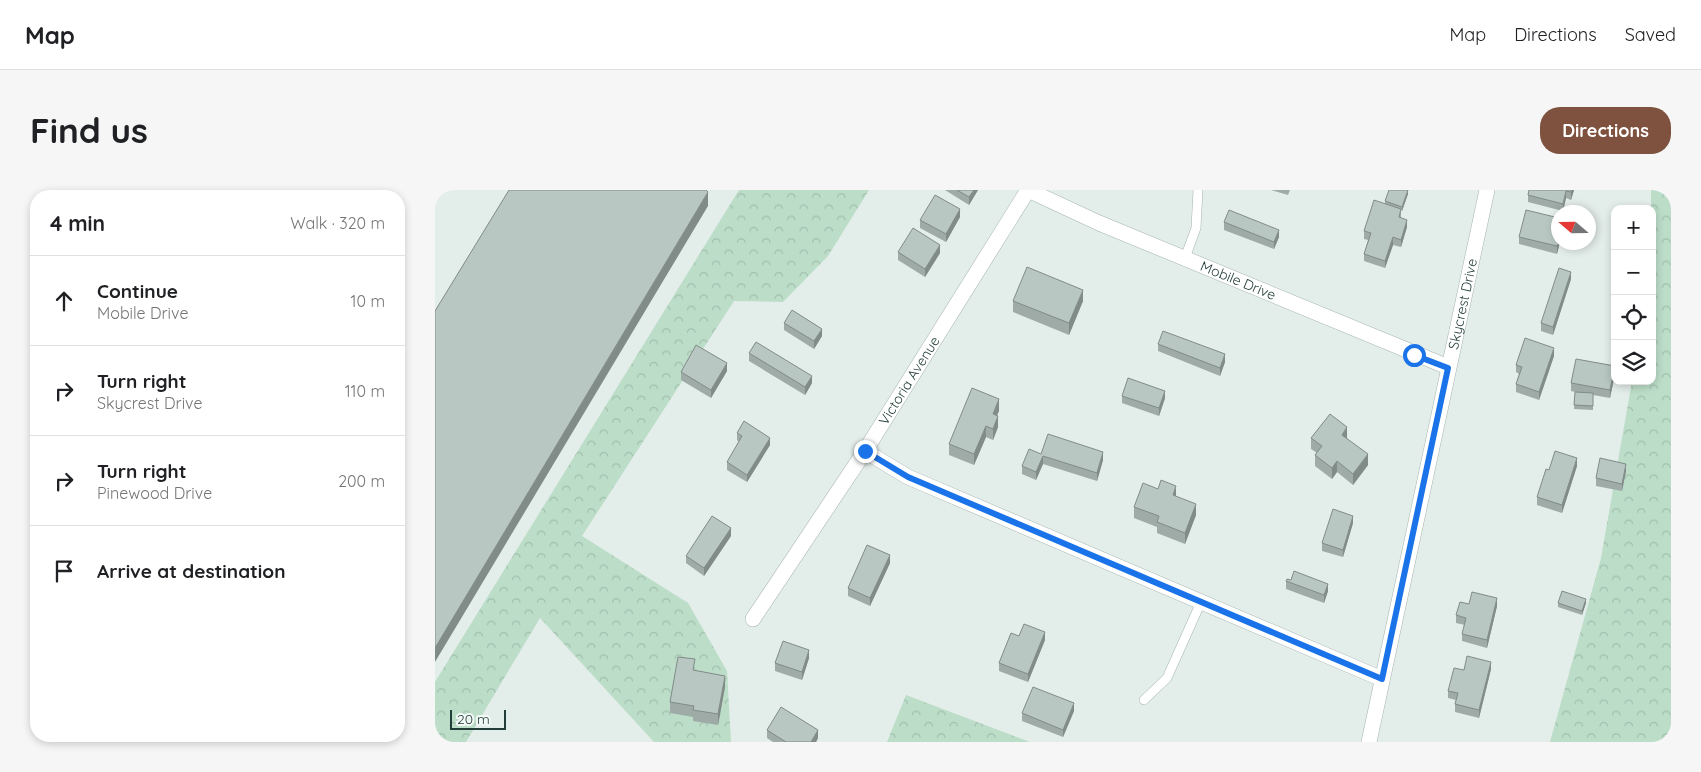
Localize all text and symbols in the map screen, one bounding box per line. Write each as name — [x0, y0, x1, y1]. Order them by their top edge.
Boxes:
text: Map — [25, 20, 75, 50]
text: Map — [1449, 23, 1486, 46]
text: Directions — [1514, 23, 1597, 46]
text: Saved — [1625, 23, 1676, 46]
button: Directions — [1540, 107, 1671, 154]
text: Find us — [30, 108, 148, 152]
north arrow — [1551, 205, 1596, 250]
map controls — [1611, 205, 1656, 385]
button: + — [1611, 205, 1656, 250]
text: 4 min — [50, 210, 105, 236]
text: Walk · 320 m — [290, 213, 385, 233]
button: − — [1611, 250, 1656, 295]
street label: Mobile Drive — [1198, 257, 1279, 304]
street label: Skycrest Drive — [1444, 257, 1481, 351]
text: Continue — [97, 279, 178, 303]
icon: ahead — [50, 287, 78, 315]
text: 10 m — [351, 291, 385, 311]
button: locate — [1611, 295, 1656, 340]
text: Mobile Drive — [97, 303, 188, 323]
street label: Victoria Avenue — [875, 333, 944, 428]
button: layers — [1611, 340, 1656, 385]
route start — [1403, 344, 1426, 367]
text: Turn right — [97, 369, 186, 393]
icon: right — [50, 377, 78, 405]
text: 110 m — [345, 381, 385, 401]
text: Skycrest Drive — [97, 393, 203, 413]
route end — [854, 440, 877, 463]
text: Turn right — [97, 459, 186, 483]
icon: right — [50, 467, 78, 495]
text: 200 m — [338, 471, 385, 491]
text: Pinewood Drive — [97, 483, 212, 503]
icon: arrive — [50, 557, 78, 585]
text: Arrive at destination — [97, 559, 286, 583]
scale bar — [450, 707, 506, 730]
text: 20 m — [457, 710, 490, 728]

